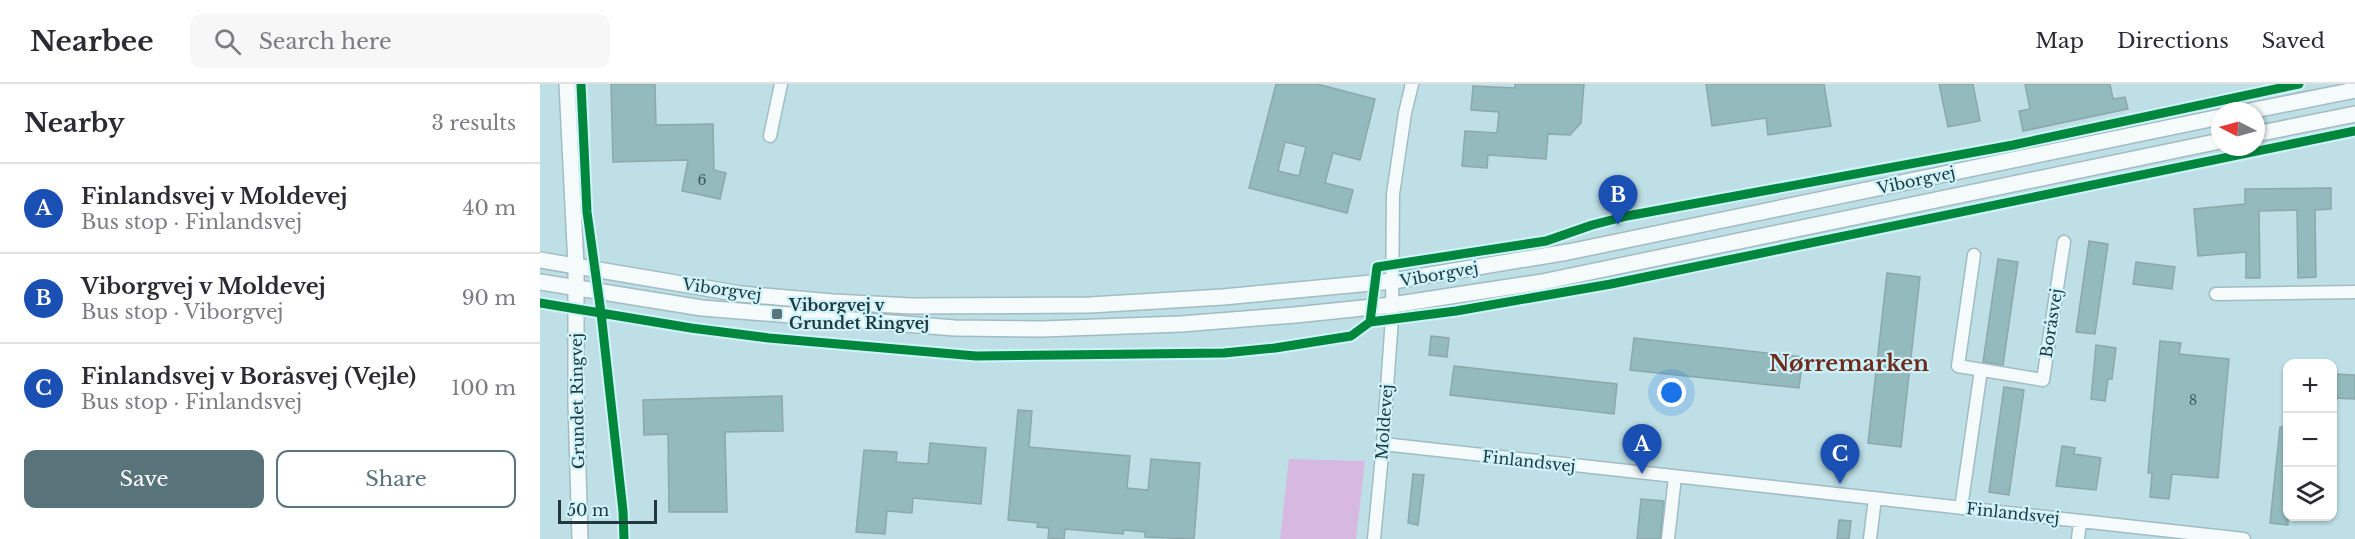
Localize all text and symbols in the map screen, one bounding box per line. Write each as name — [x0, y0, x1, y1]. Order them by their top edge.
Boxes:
search box — [190, 14, 610, 68]
text: Nearbee — [30, 24, 154, 59]
icon: search — [211, 25, 244, 58]
text: Search here — [259, 28, 392, 55]
text: Map — [2035, 28, 2084, 54]
text: Directions — [2117, 28, 2229, 54]
text: Saved — [2262, 28, 2325, 54]
north arrow — [2211, 102, 2265, 156]
text: Nearby — [24, 107, 125, 139]
text: 3 results — [432, 111, 516, 135]
street label: Viborgvej — [1874, 162, 1957, 198]
house number: 6 — [697, 171, 707, 189]
pin: B — [1598, 176, 1638, 225]
text: Finlandsvej v Moldevej — [81, 183, 348, 210]
text: A — [35, 196, 52, 220]
text: 40 m — [463, 196, 516, 220]
text: Bus stop · Finlandsvej — [81, 210, 302, 234]
street label: Viborgvej — [1397, 257, 1480, 291]
text: Viborgvej v Moldevej — [81, 273, 326, 300]
street label: Viborgvej — [680, 273, 763, 304]
text: B — [36, 286, 51, 310]
text: 90 m — [462, 286, 516, 310]
street label: Boråsvej — [2036, 287, 2066, 359]
place label: Viborgvej v Grundet Ringvej — [788, 295, 929, 333]
text: Bus stop · Viborgvej — [81, 300, 283, 324]
marker: Viborgvej v Grundet Ringvej — [770, 307, 784, 321]
street label: Grundet Ringvej — [566, 333, 588, 469]
district label: Nørremarken — [1769, 350, 1929, 377]
map controls — [2283, 359, 2337, 521]
button: + — [2283, 359, 2337, 413]
text: Finlandsvej v Boråsvej (Vejle) — [81, 363, 416, 390]
text: C — [35, 376, 52, 400]
text: 100 m — [451, 376, 516, 400]
your location — [1657, 378, 1686, 407]
street label: Moldevej — [1371, 383, 1397, 461]
text: Bus stop · Finlandsvej — [81, 390, 302, 414]
house number: 8 — [2189, 391, 2197, 409]
button: − — [2283, 413, 2337, 467]
pin: A — [1622, 424, 1662, 474]
pin: C — [1820, 434, 1860, 484]
street label: Finlandsvej — [1481, 446, 1577, 476]
button: Save — [24, 450, 264, 508]
button: Share — [276, 450, 516, 508]
button: layers — [2283, 467, 2337, 521]
scale bar — [558, 497, 657, 524]
street label: Finlandsvej — [1965, 498, 2061, 528]
text: 50 m — [567, 500, 609, 520]

